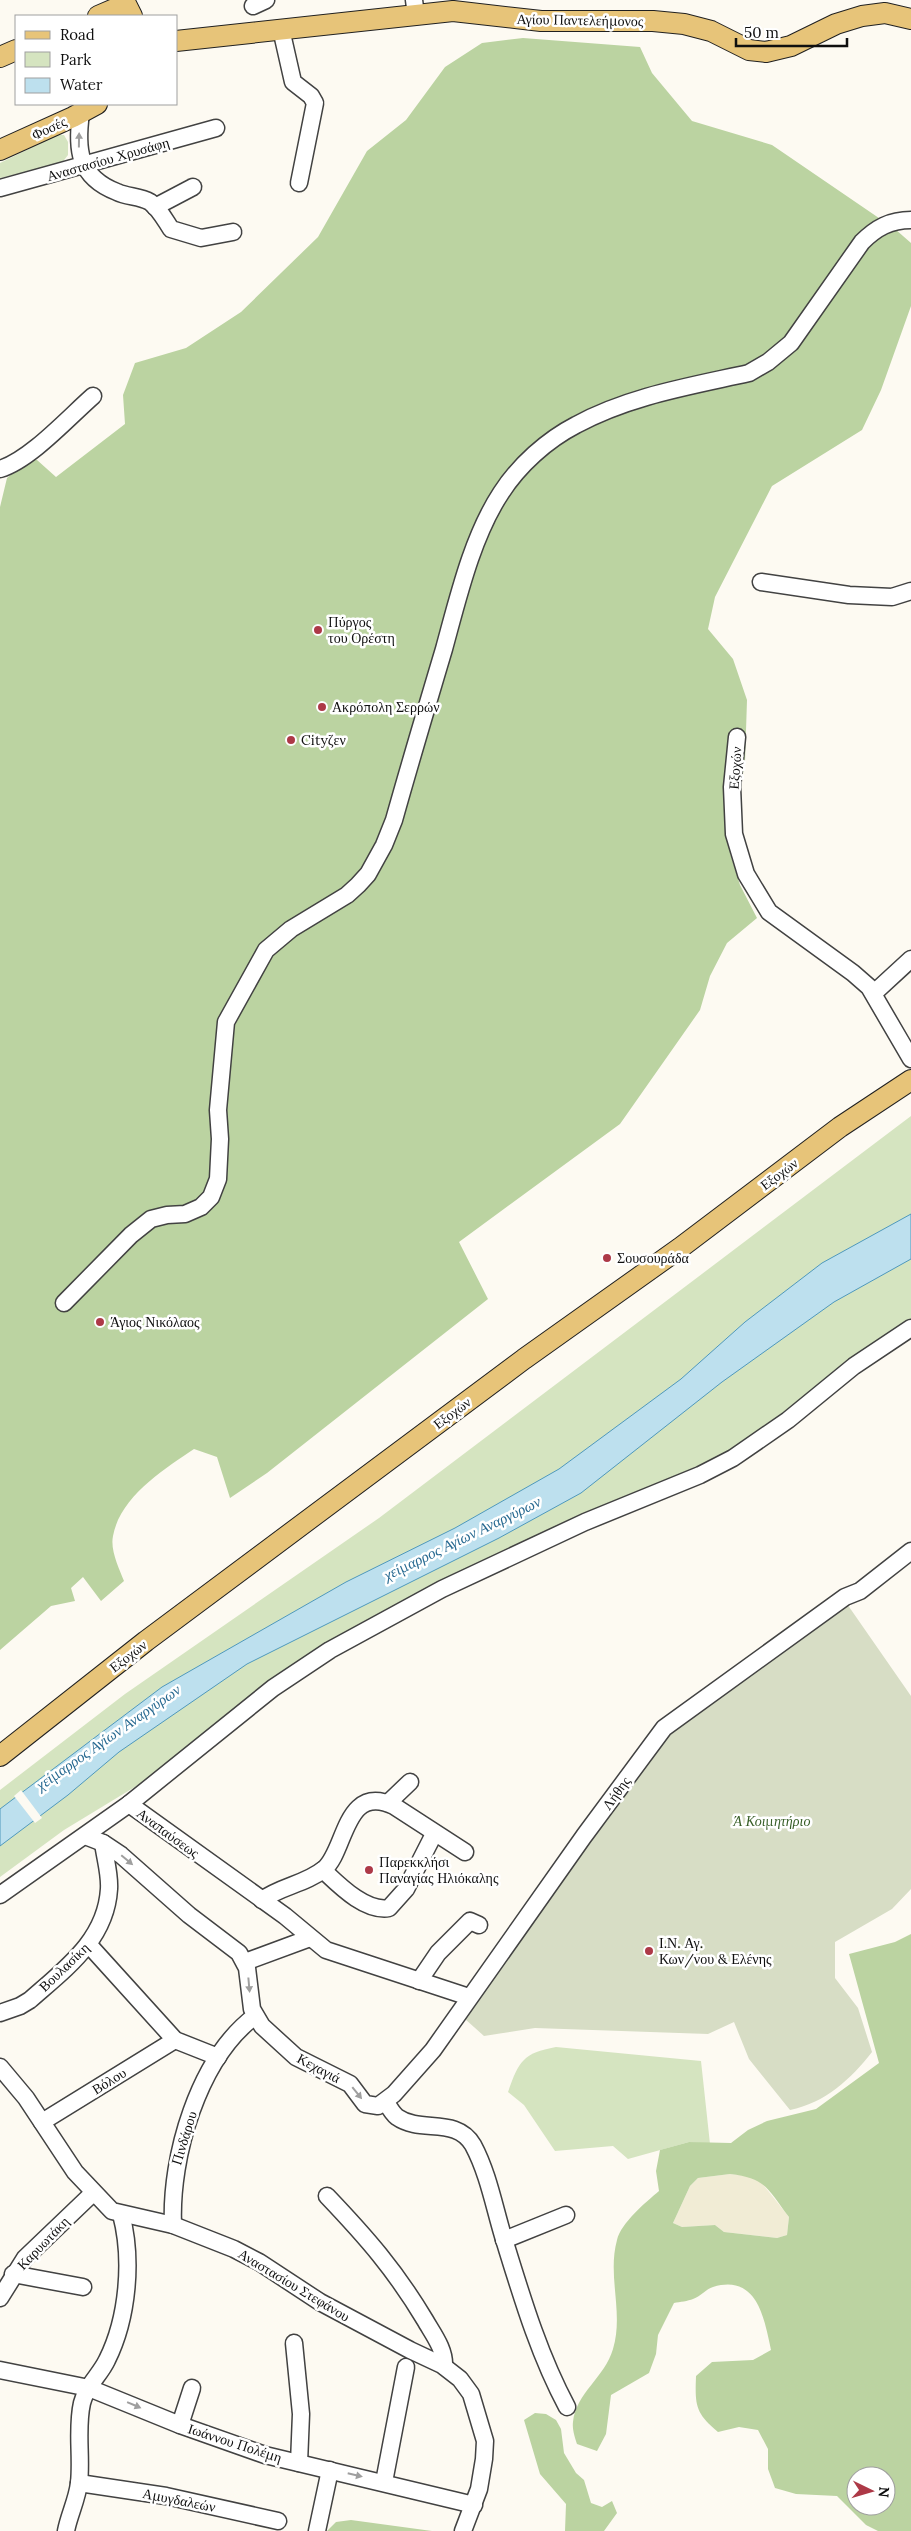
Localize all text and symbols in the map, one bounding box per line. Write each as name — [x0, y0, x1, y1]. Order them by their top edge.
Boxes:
street label: Αγίου Παντελεήμονος — [516, 10, 644, 30]
legend — [15, 15, 178, 105]
scale bar — [736, 15, 847, 47]
text: 50 m — [744, 23, 779, 42]
text: Road — [60, 25, 95, 44]
text: Park — [60, 50, 91, 69]
text: Water — [60, 75, 103, 94]
street label: Φοσές — [29, 112, 70, 144]
one-way arrow — [75, 132, 83, 148]
street label: Αναστασίου Χρυσάφη — [45, 133, 171, 185]
place label: Πύργος του Ορέστη — [328, 613, 395, 647]
marker: Πύργος του Ορέστη — [312, 624, 324, 636]
place label: Ακρόπολη Σερρών — [332, 698, 439, 716]
marker: Ακρόπολη Σερρών — [316, 701, 328, 713]
place label: Cityζεν — [301, 731, 346, 749]
marker: Cityζεν — [285, 734, 297, 746]
street label: Εξοχών — [725, 746, 745, 790]
street label: Εξοχών — [757, 1154, 801, 1194]
place label: Σουσουράδα — [617, 1249, 689, 1267]
marker: Σουσουράδα — [601, 1252, 613, 1264]
place label: Άγιος Νικόλαος — [110, 1313, 200, 1331]
marker: Άγιος Νικόλαος — [94, 1316, 106, 1328]
street label: Εξοχών — [430, 1393, 474, 1433]
water label: χείμαρρος Αγίων Αναργύρων — [379, 1492, 544, 1585]
street label: Εξοχών — [106, 1636, 150, 1676]
water label: χείμαρρος Αγίων Αναργύρων — [30, 1680, 184, 1795]
street label: Λήθης — [598, 1772, 634, 1813]
street label: Αναπαύσεως — [133, 1804, 203, 1862]
park label: Ά Κοιμητήριο — [733, 1812, 810, 1830]
place label: Παρεκκλήσι Παναγίας Ηλιόκαλης — [379, 1853, 499, 1887]
one-way arrow — [121, 1854, 133, 1865]
marker: Παρεκκλήσι Παναγίας Ηλιόκαλης — [363, 1864, 375, 1876]
place label: Ι.Ν. Αγ. Κων/νου & Ελένης — [659, 1934, 772, 1968]
street label: Βουλασίκη — [35, 1939, 93, 1995]
marker: Ι.Ν. Αγ. Κων/νου & Ελένης — [643, 1945, 655, 1957]
one-way arrow — [246, 1977, 254, 1993]
street label: Κεχαγιά — [294, 2049, 344, 2087]
street label: Βόλου — [89, 2064, 130, 2098]
one-way arrow — [352, 2087, 363, 2100]
street label: Πινδάρου — [167, 2109, 201, 2167]
street label: Καρυωτάκη — [13, 2213, 73, 2273]
street label: Αναστασίου Στεφάνου — [235, 2245, 353, 2326]
one-way arrow — [127, 2402, 141, 2410]
street label: Ιωάννου Πολέμη — [186, 2419, 284, 2467]
north arrow — [846, 2466, 896, 2516]
one-way arrow — [348, 2472, 364, 2480]
street label: Αμυγδαλεών — [141, 2484, 217, 2516]
text: N — [874, 2486, 893, 2498]

